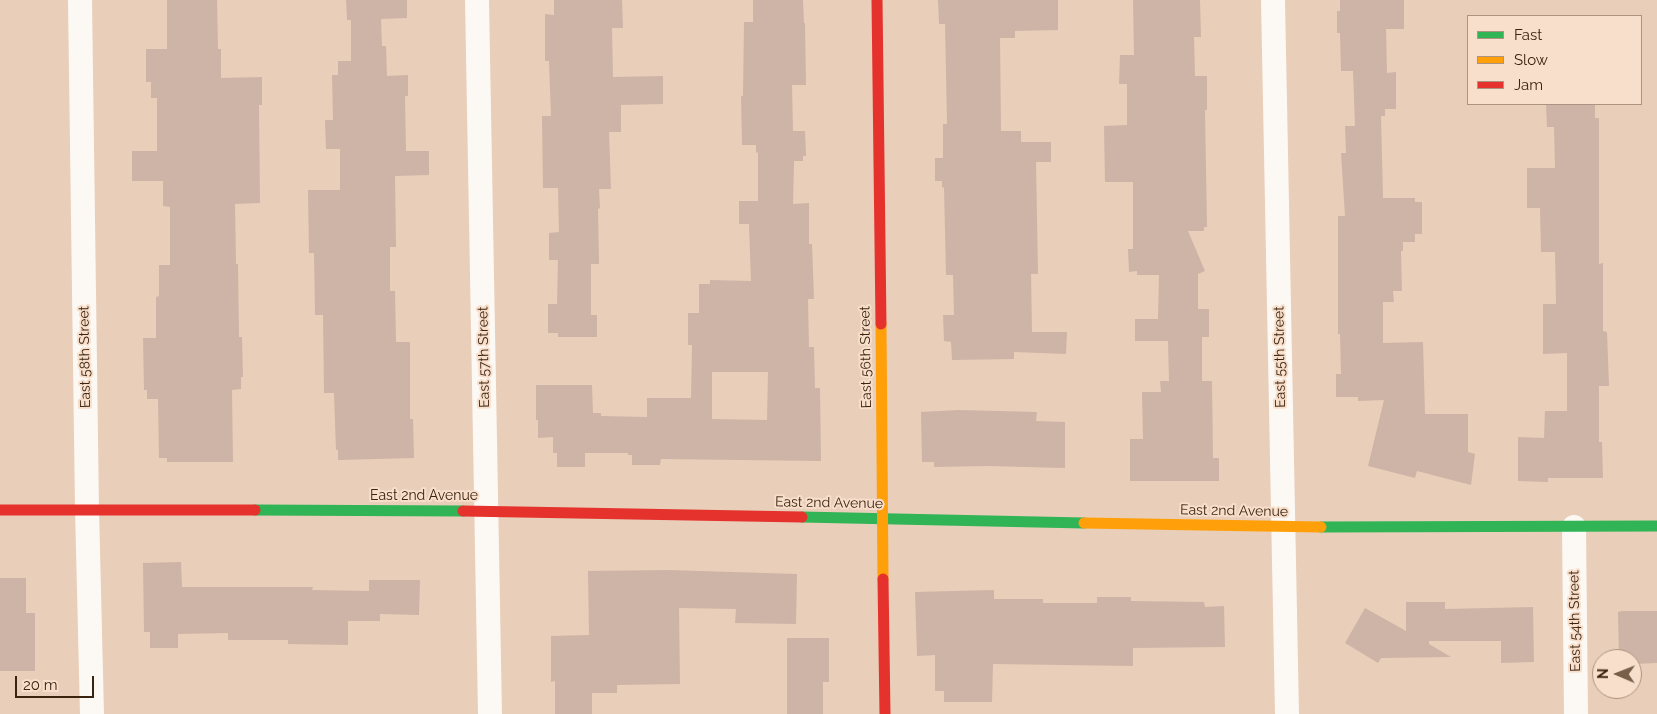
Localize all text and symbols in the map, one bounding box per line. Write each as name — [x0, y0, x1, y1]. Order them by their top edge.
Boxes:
legend — [1467, 15, 1642, 105]
text: Fast — [1514, 26, 1542, 44]
text: Slow — [1514, 51, 1548, 69]
text: Jam — [1514, 76, 1543, 94]
street label: East 58th Street — [76, 306, 94, 408]
street label: East 57th Street — [475, 306, 493, 408]
street label: East 56th Street — [857, 306, 875, 408]
street label: East 55th Street — [1271, 306, 1289, 408]
street label: East 2nd Avenue — [370, 488, 478, 504]
street label: East 2nd Avenue — [775, 494, 883, 512]
street label: East 2nd Avenue — [1180, 502, 1288, 520]
street label: East 54th Street — [1566, 570, 1584, 672]
north arrow — [1592, 649, 1642, 699]
scale bar — [18, 666, 96, 698]
text: N — [1595, 668, 1611, 679]
text: 20 m — [23, 676, 58, 694]

